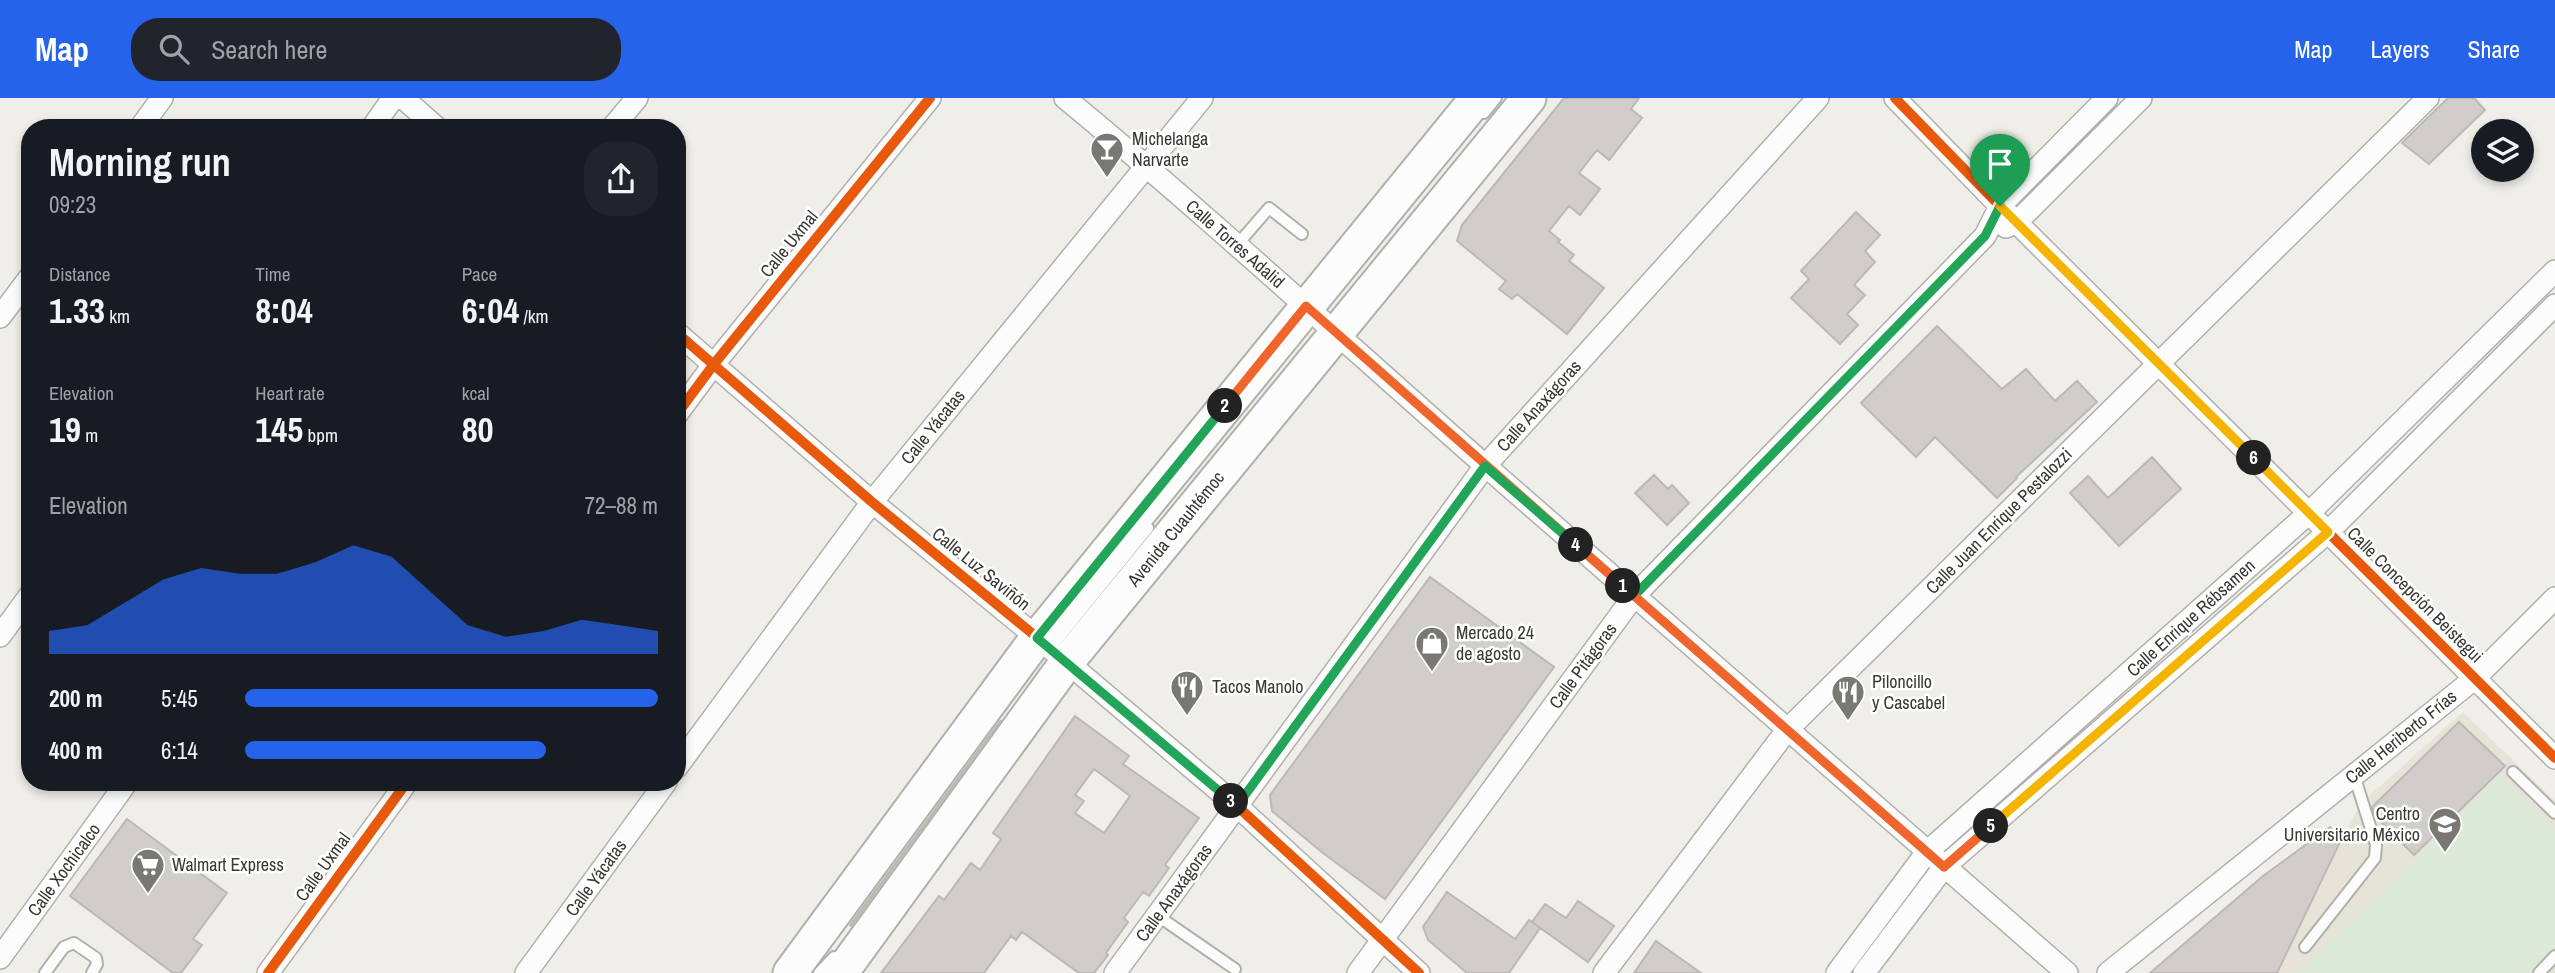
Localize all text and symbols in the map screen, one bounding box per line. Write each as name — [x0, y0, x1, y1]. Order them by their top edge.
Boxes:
search box — [131, 18, 621, 81]
text: Map — [35, 27, 89, 71]
icon: search — [155, 30, 193, 68]
text: Search here — [211, 32, 327, 67]
text: Map — [2294, 33, 2332, 65]
text: Layers — [2370, 33, 2429, 65]
text: Share — [2467, 33, 2520, 65]
map controls — [2471, 119, 2534, 182]
button: layers — [2471, 119, 2534, 182]
place label: Michelanga Narvarte — [1132, 126, 1208, 172]
bar icon: Michelanga Narvarte — [1088, 130, 1126, 179]
pin — [1970, 134, 2030, 206]
text: Morning run — [49, 137, 231, 188]
button: share — [584, 142, 658, 216]
icon: arrive — [1981, 145, 2019, 183]
text: 09:23 — [49, 189, 96, 220]
street label: Calle Torres Adalid — [1180, 194, 1290, 294]
street label: Calle Uxmal — [754, 205, 823, 282]
text: Distance — [49, 261, 110, 287]
text: Time — [255, 261, 290, 287]
text: Pace — [462, 261, 497, 287]
text: 1.33 — [49, 287, 105, 334]
text: 8:04 — [255, 287, 313, 334]
text: 6:04 — [462, 287, 519, 334]
text: km — [105, 303, 130, 329]
text: /km — [519, 303, 549, 329]
street label: Calle Anaxágoras — [1491, 354, 1587, 457]
text: Elevation — [49, 380, 114, 406]
text: Heart rate — [255, 380, 325, 406]
text: kcal — [462, 380, 489, 406]
street label: Calle Yácatas — [895, 384, 971, 469]
pin: 2 — [1208, 388, 1242, 424]
text: 2 — [1220, 392, 1229, 418]
text: 19 — [49, 406, 81, 453]
text: 145 — [255, 406, 303, 453]
text: 80 — [462, 406, 494, 453]
text: m — [81, 422, 98, 448]
text: bpm — [303, 422, 338, 448]
pin: 6 — [2236, 440, 2272, 476]
street label: Calle Juan Enrique Pestalozzi — [1920, 442, 2077, 599]
text: 6 — [2249, 444, 2258, 470]
street label: Avenida Cuauhtémoc — [1121, 466, 1230, 592]
text: Elevation — [49, 490, 128, 521]
text: 72–88 m — [585, 490, 658, 521]
street label: Calle Luz Saviñón — [927, 521, 1036, 616]
street label: Calle Concepción Beistegui — [2342, 521, 2489, 668]
pin: 4 — [1558, 528, 1594, 562]
text: 4 — [1571, 531, 1580, 557]
street label: Calle Enrique Rébsamen — [2121, 553, 2260, 682]
pin: 1 — [1606, 568, 1640, 603]
text: 1 — [1618, 572, 1627, 598]
street label: Calle Pitágoras — [1543, 618, 1622, 714]
place label: Mercado 24 de agosto — [1456, 620, 1534, 666]
shop icon: Mercado 24 de agosto — [1413, 624, 1451, 673]
restaurant icon: Tacos Manolo — [1168, 668, 1206, 717]
place label: Piloncillo y Cascabel — [1872, 669, 1945, 715]
restaurant icon: Piloncillo y Cascabel — [1829, 673, 1867, 722]
place label: Tacos Manolo — [1212, 674, 1303, 699]
text: 200 m — [49, 683, 102, 714]
text: 5:45 — [161, 683, 198, 714]
street label: Calle Heriberto Frías — [2340, 684, 2462, 789]
text: 400 m — [49, 735, 102, 766]
text: 6:14 — [161, 735, 198, 766]
pin: 3 — [1214, 784, 1248, 818]
text: 3 — [1226, 787, 1235, 813]
place label: Centro Universitario México — [2284, 801, 2420, 847]
school or university icon: Centro Universitario México — [2426, 805, 2464, 854]
pin: 5 — [1974, 808, 2008, 844]
text: 5 — [1986, 812, 1995, 838]
street label: Calle Xochicalco — [21, 818, 106, 921]
street label: Calle Uxmal — [289, 827, 356, 906]
street label: Calle Yácatas — [559, 834, 632, 921]
street label: Calle Anaxágoras — [1129, 839, 1218, 947]
supermarket icon: Walmart Express — [129, 846, 167, 895]
place label: Walmart Express — [172, 852, 284, 877]

